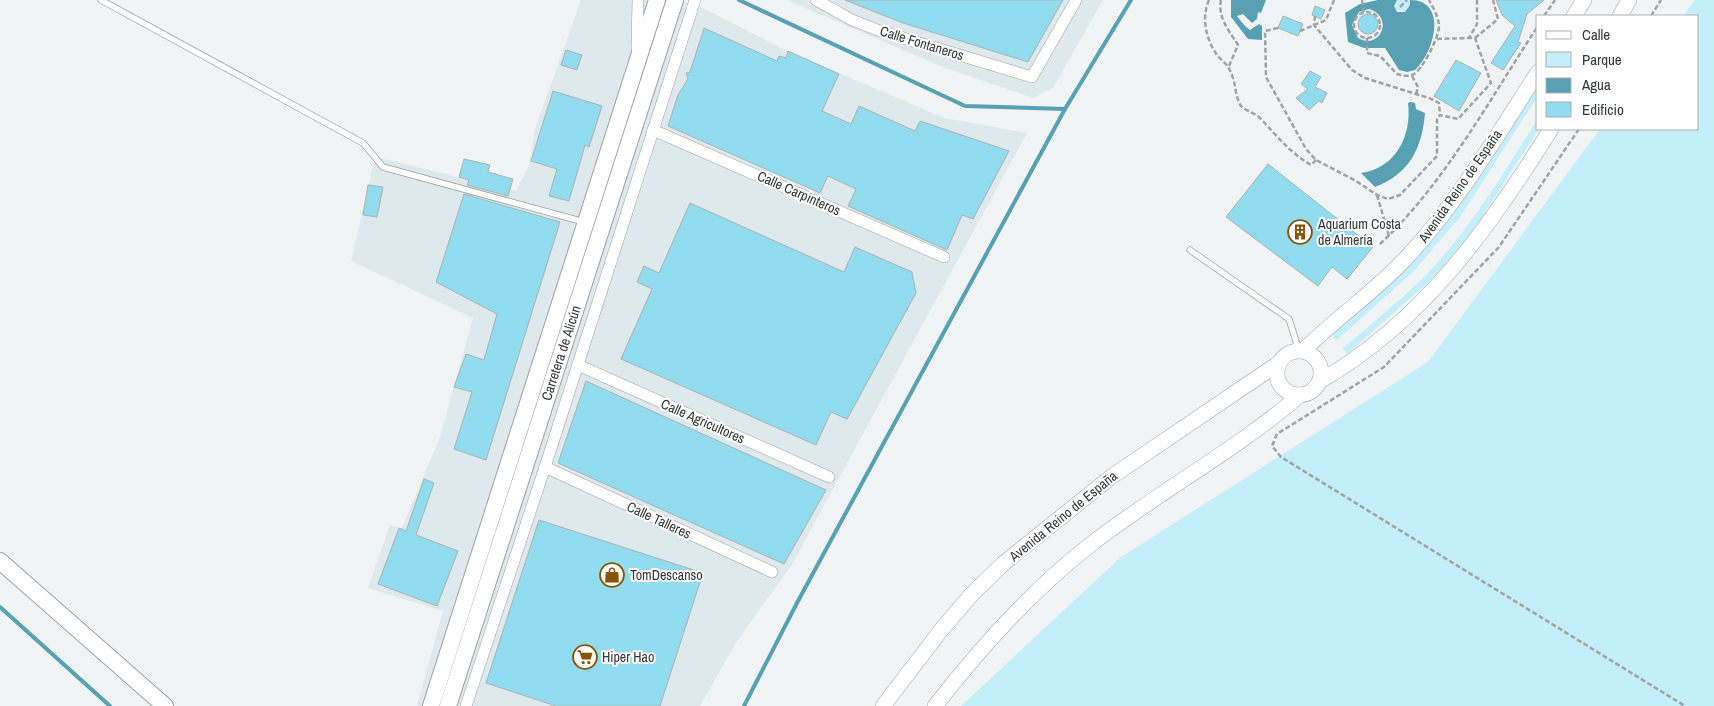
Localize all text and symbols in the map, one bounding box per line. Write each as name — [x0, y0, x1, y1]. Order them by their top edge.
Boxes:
legend — [1536, 15, 1699, 130]
street label: Calle Fontaneros — [878, 22, 966, 64]
text: Calle — [1582, 24, 1610, 45]
text: Parque — [1582, 49, 1622, 70]
text: Agua — [1581, 74, 1611, 95]
text: Edificio — [1582, 99, 1624, 120]
street label: Avenida Reino de España — [1414, 126, 1506, 247]
street label: Calle Carpinteros — [755, 167, 844, 219]
place label: Aquarium Costa de Almería — [1317, 215, 1402, 249]
building icon: Aquarium Costa de Almería — [1287, 219, 1313, 245]
street label: Carretera de Alicún — [537, 303, 585, 403]
street label: Calle Agricultores — [658, 394, 748, 448]
street label: Avenida Reino de España — [1005, 467, 1121, 566]
street label: Calle Talleres — [624, 497, 694, 543]
shop icon: TomDescanso — [599, 562, 625, 588]
place label: TomDescanso — [630, 566, 703, 584]
supermarket icon: Hiper Hao — [572, 644, 598, 670]
place label: Hiper Hao — [602, 648, 654, 666]

